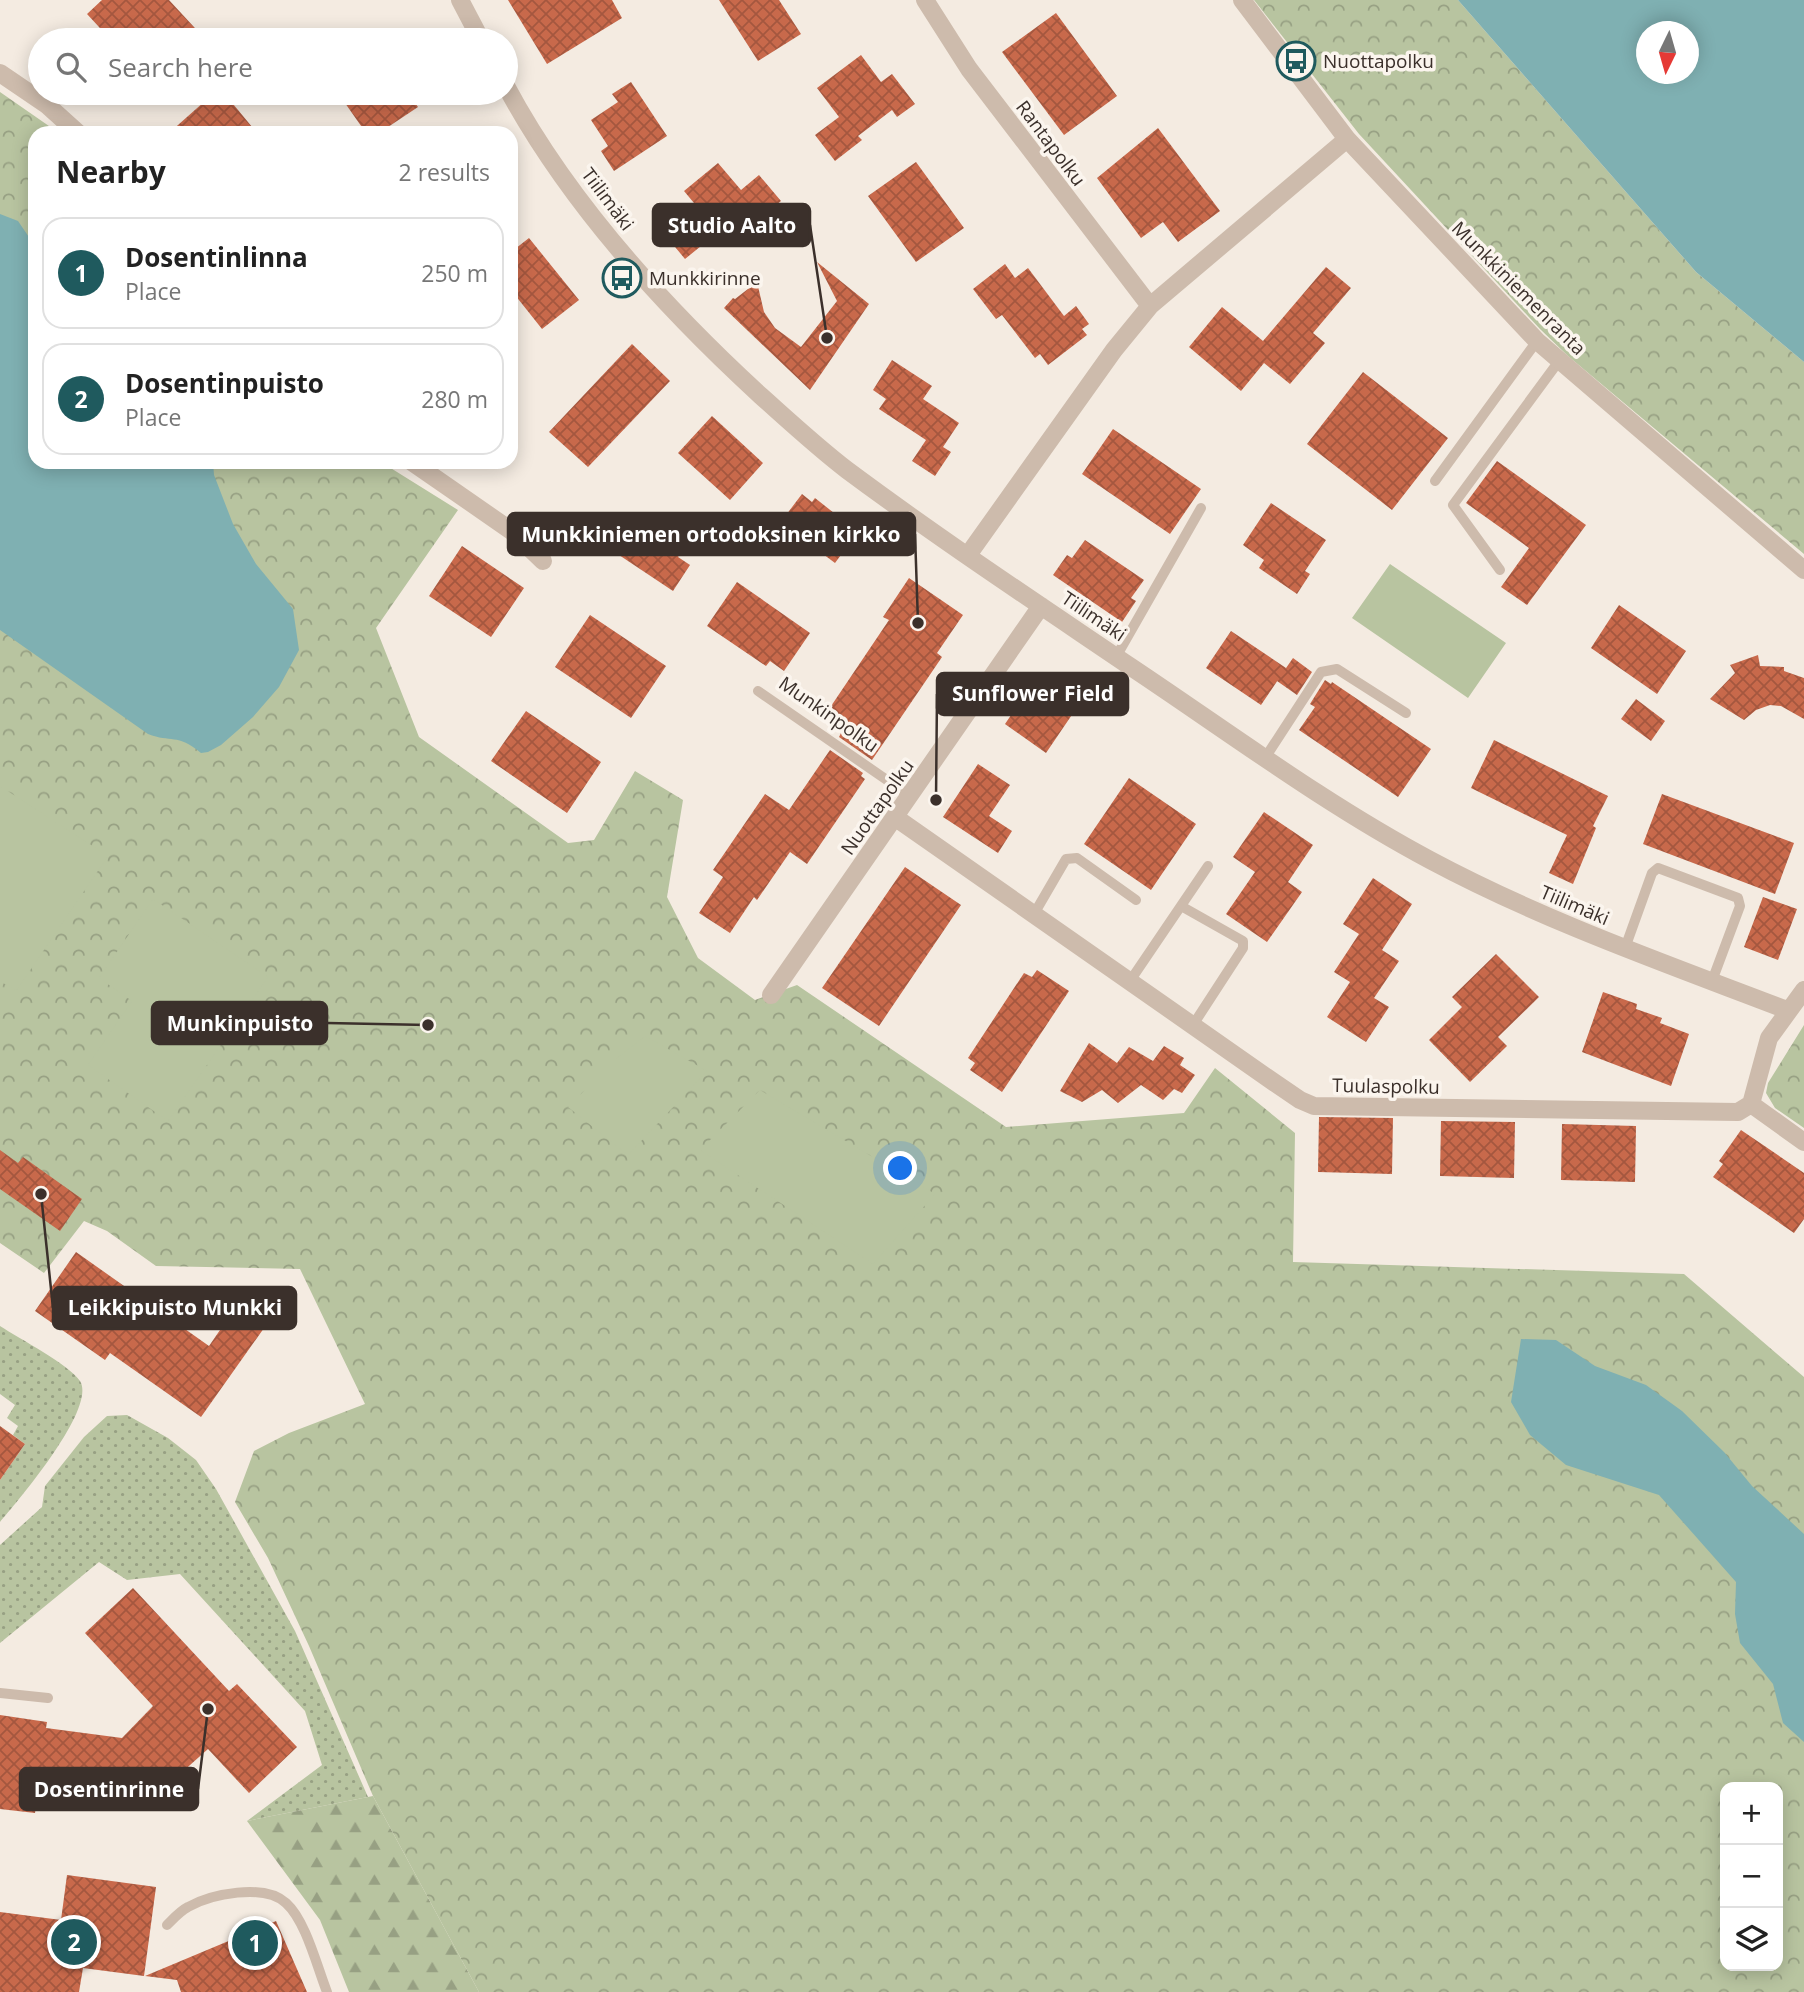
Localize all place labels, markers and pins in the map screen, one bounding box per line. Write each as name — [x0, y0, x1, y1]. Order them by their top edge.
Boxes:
bus stop icon: Nuottapolku — [1275, 40, 1317, 82]
place label: Nuottapolku — [1323, 48, 1434, 74]
callout: Studio Aalto — [653, 204, 810, 246]
bus stop icon: Munkkirinne — [601, 257, 643, 299]
place label: Munkkirinne — [649, 265, 761, 291]
callout: Munkkiniemen ortodoksinen kirkko — [508, 513, 915, 555]
callout: Sunflower Field — [937, 673, 1128, 715]
callout: Munkinpuisto — [152, 1002, 327, 1044]
callout: Leikkipuisto Munkki — [53, 1287, 296, 1329]
callout: Dosentinrinne — [20, 1768, 198, 1810]
pin: 2 — [51, 1916, 97, 1968]
pin: 1 — [232, 1917, 278, 1969]

